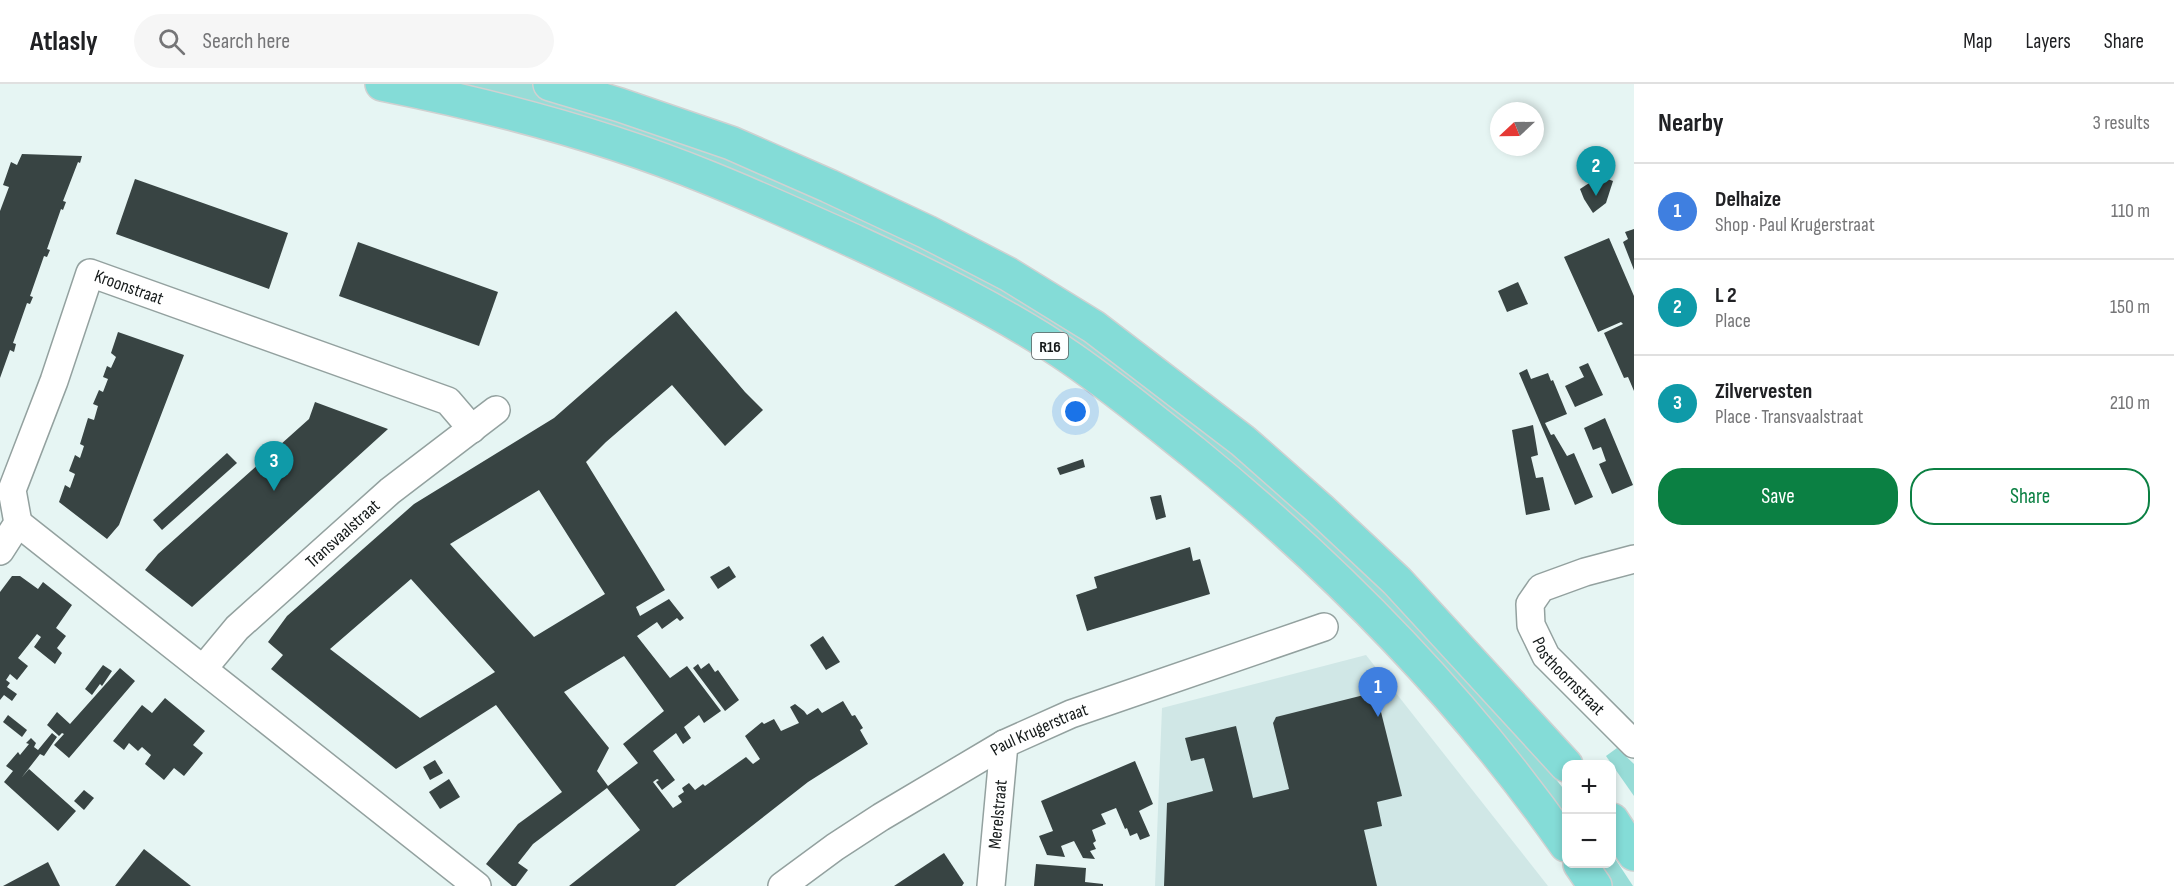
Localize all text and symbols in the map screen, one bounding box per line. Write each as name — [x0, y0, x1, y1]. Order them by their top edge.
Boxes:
search box — [134, 14, 554, 68]
text: Atlasly — [30, 25, 98, 58]
icon: search — [155, 25, 188, 58]
text: Search here — [203, 28, 290, 55]
text: Map — [1963, 29, 1992, 54]
text: Layers — [2025, 29, 2071, 54]
text: Share — [2104, 29, 2144, 54]
north arrow — [1490, 102, 1544, 156]
text: Nearby — [1658, 108, 1724, 139]
text: 3 results — [2093, 111, 2150, 135]
pin: 2 — [1576, 147, 1616, 196]
text: Delhaize — [1715, 186, 1781, 213]
text: 1 — [1674, 199, 1681, 223]
text: 110 m — [2111, 199, 2150, 223]
text: Shop · Paul Krugerstraat — [1715, 213, 1875, 237]
street label: Kroonstraat — [92, 265, 167, 310]
text: L 2 — [1715, 282, 1737, 309]
text: 2 — [1673, 295, 1682, 319]
text: 150 m — [2110, 295, 2150, 319]
text: Place — [1715, 309, 1751, 333]
road number: R16 — [1032, 333, 1068, 359]
text: Zilvervesten — [1715, 378, 1812, 405]
text: 3 — [1673, 391, 1682, 415]
text: 210 m — [2110, 391, 2150, 415]
your location — [1061, 397, 1090, 426]
text: Place · Transvaalstraat — [1715, 405, 1863, 429]
pin: 3 — [254, 442, 294, 491]
button: Save — [1658, 468, 1898, 525]
button: Share — [1910, 468, 2150, 525]
street label: Transvaalstraat — [302, 495, 385, 572]
street label: Posthoornstraat — [1527, 634, 1609, 720]
pin: 1 — [1358, 668, 1398, 717]
street label: Paul Krugerstraat — [987, 699, 1091, 761]
map controls — [1562, 760, 1616, 868]
button: + — [1562, 760, 1616, 814]
street label: Merelstraat — [984, 778, 1012, 850]
button: − — [1562, 814, 1616, 868]

